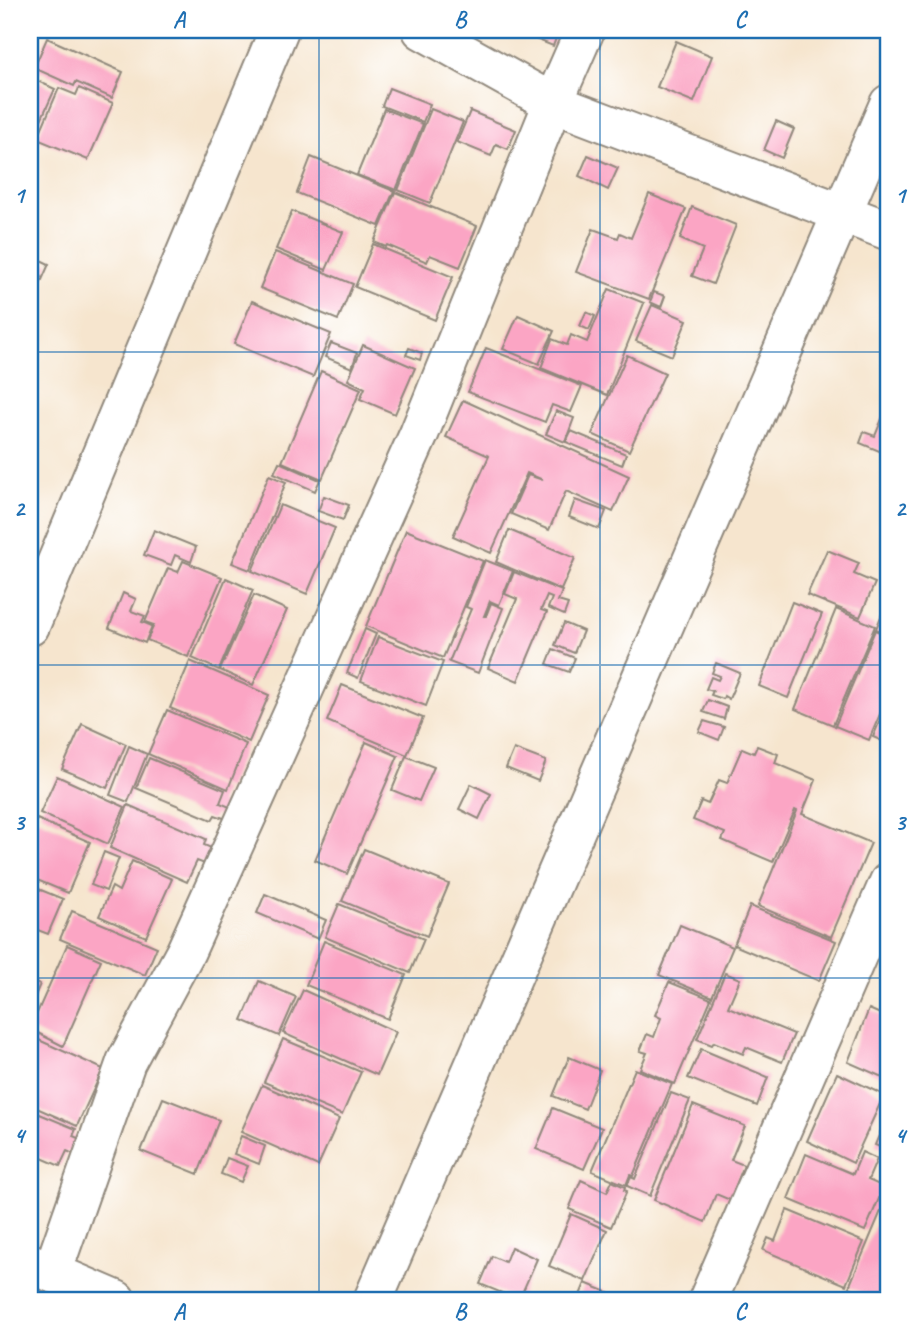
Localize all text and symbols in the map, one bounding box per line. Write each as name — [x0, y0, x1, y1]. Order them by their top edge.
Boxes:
text: A — [173, 5, 187, 34]
text: B — [454, 5, 468, 34]
text: C — [735, 5, 749, 34]
text: 1 — [14, 181, 27, 210]
text: 1 — [895, 181, 908, 210]
text: 2 — [14, 494, 27, 523]
text: 2 — [895, 494, 908, 523]
text: 3 — [14, 808, 27, 837]
text: 3 — [895, 808, 908, 837]
text: 4 — [14, 1121, 27, 1150]
text: 4 — [895, 1121, 908, 1150]
text: A — [173, 1297, 187, 1326]
text: B — [454, 1297, 468, 1326]
text: C — [735, 1297, 749, 1326]

